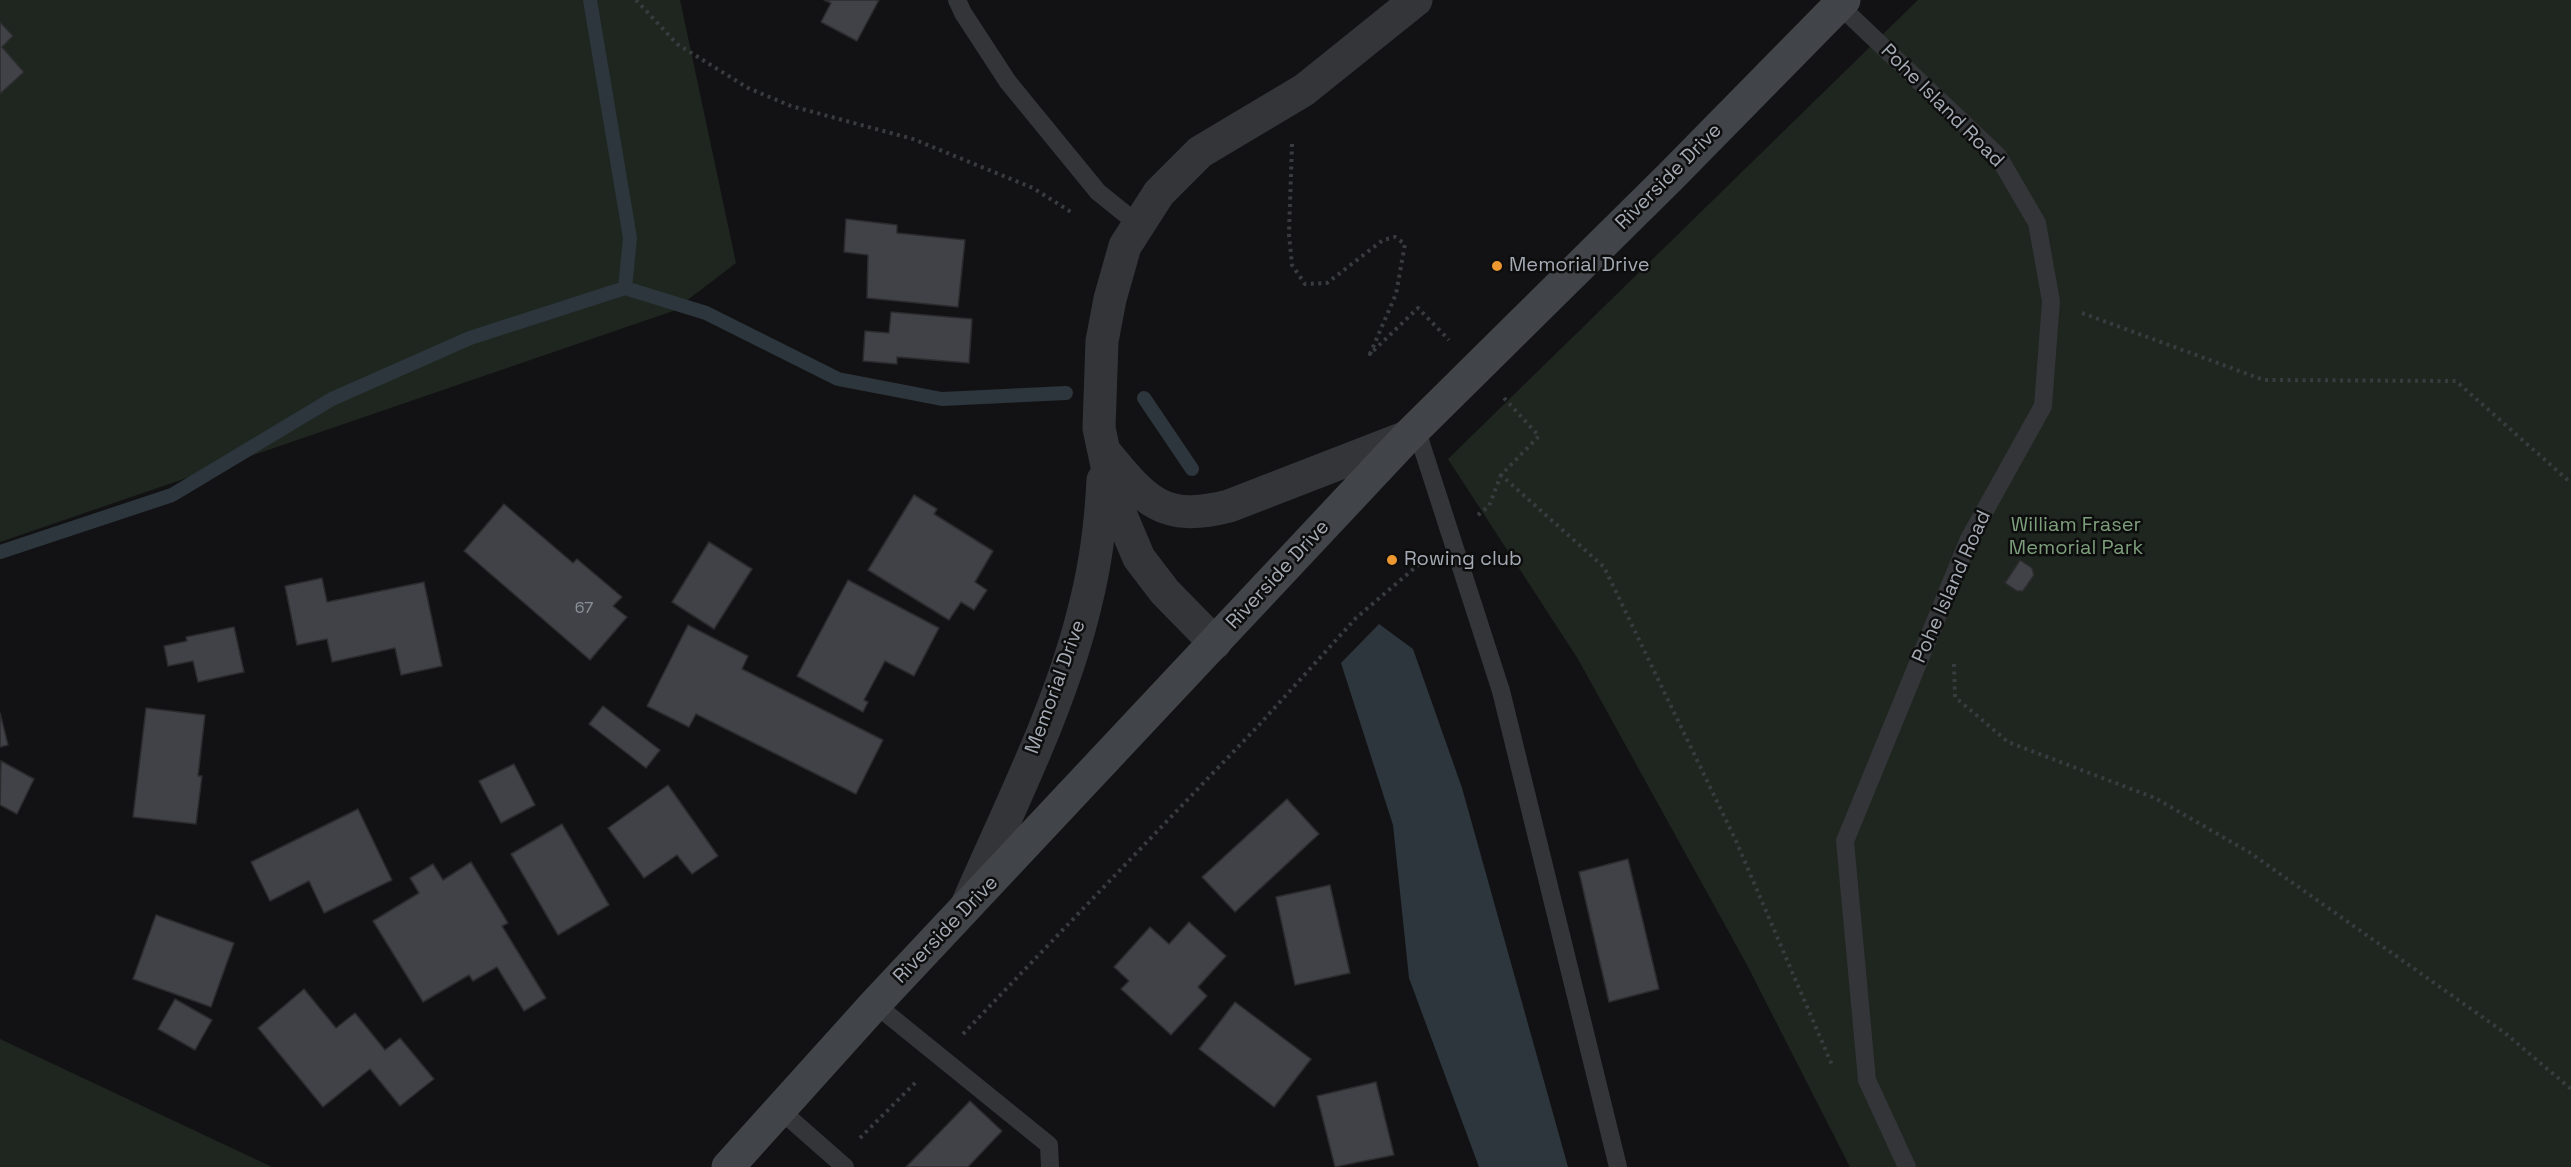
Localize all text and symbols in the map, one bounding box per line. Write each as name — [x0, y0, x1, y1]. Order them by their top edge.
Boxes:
street label: Pohe Island Road — [1875, 39, 2009, 173]
street label: Riverside Drive — [1611, 119, 1727, 235]
place label: Memorial Drive — [1509, 254, 1650, 278]
marker: Memorial Drive — [1490, 259, 1504, 273]
street label: Pohe Island Road — [1908, 507, 1996, 667]
park label: William Fraser Memorial Park — [2009, 514, 2143, 561]
street label: Riverside Drive — [1221, 516, 1335, 634]
place label: Rowing club — [1404, 548, 1522, 572]
marker: Rowing club — [1385, 553, 1399, 567]
house number: 67 — [575, 599, 593, 619]
street label: Memorial Drive — [1021, 617, 1091, 757]
street label: Riverside Drive — [889, 871, 1003, 989]

